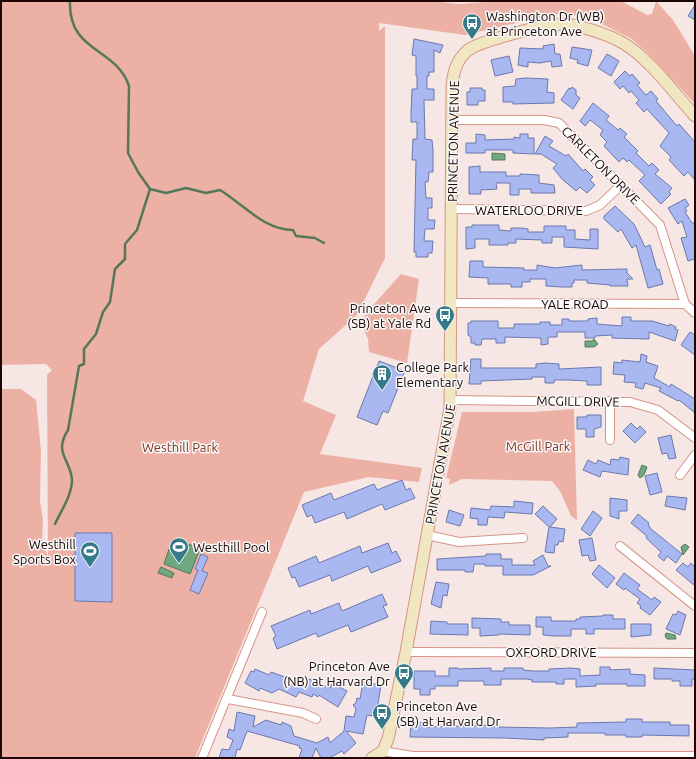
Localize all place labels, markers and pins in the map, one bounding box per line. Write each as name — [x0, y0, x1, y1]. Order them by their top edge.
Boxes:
place label: Washington Dr (WB) at Princeton Ave — [486, 9, 604, 38]
bus stop icon: Washington Dr (WB) at Princeton Ave — [461, 12, 483, 40]
place label: Princeton Ave (SB) at Yale Rd — [347, 301, 431, 331]
bus stop icon: Princeton Ave (SB) at Yale Rd — [434, 304, 456, 332]
place label: College Park Elementary — [396, 360, 469, 389]
building icon: College Park Elementary — [371, 363, 393, 391]
sports icon: Westhill Pool — [168, 536, 190, 564]
place label: Westhill Sports Box — [13, 537, 77, 566]
sports icon: Westhill Sports Box — [79, 540, 101, 568]
place label: Westhill Pool — [193, 540, 270, 554]
place label: Princeton Ave (NB) at Harvard Dr — [283, 659, 390, 689]
bus stop icon: Princeton Ave (NB) at Harvard Dr — [393, 662, 415, 690]
place label: Princeton Ave (SB) at Harvard Dr — [396, 699, 500, 729]
bus stop icon: Princeton Ave (SB) at Harvard Dr — [371, 702, 393, 730]

